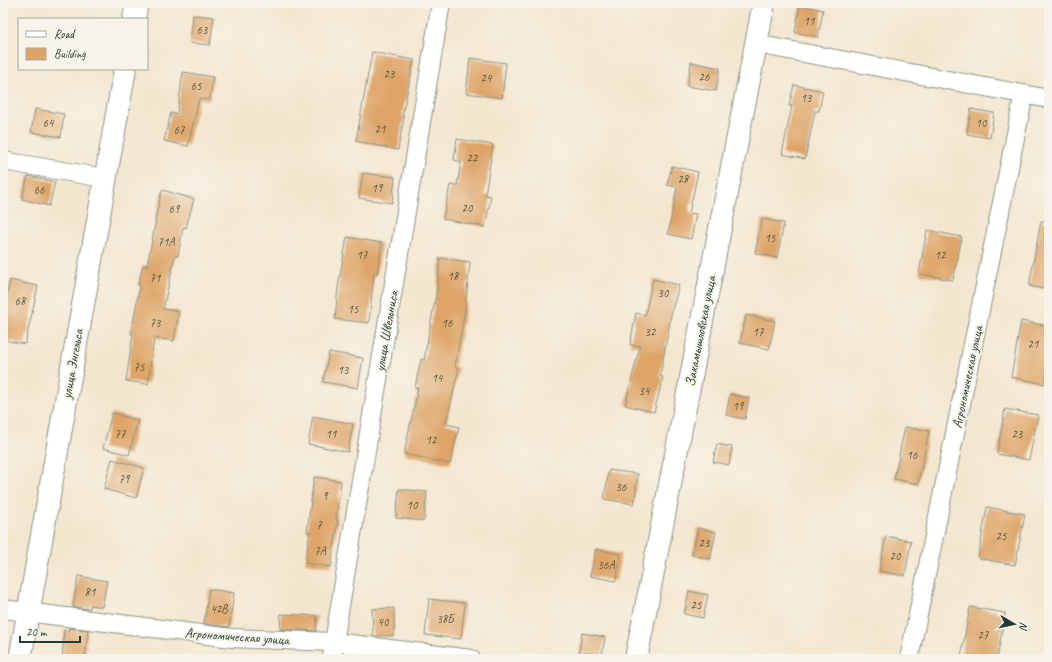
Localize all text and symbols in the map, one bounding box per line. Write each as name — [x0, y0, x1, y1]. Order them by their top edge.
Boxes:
house number: 11 — [804, 13, 815, 29]
legend — [18, 18, 148, 70]
house number: 63 — [197, 22, 209, 38]
text: Road — [54, 26, 76, 42]
text: Building — [54, 46, 86, 62]
house number: 23 — [384, 66, 396, 82]
house number: 26 — [699, 69, 710, 85]
house number: 24 — [481, 70, 493, 86]
house number: 65 — [191, 78, 202, 94]
house number: 13 — [801, 90, 813, 106]
house number: 64 — [43, 115, 55, 131]
house number: 10 — [976, 115, 988, 131]
house number: 21 — [375, 121, 386, 137]
house number: 67 — [174, 122, 185, 138]
house number: 22 — [467, 150, 479, 166]
house number: 28 — [678, 171, 690, 187]
house number: 19 — [372, 180, 384, 196]
house number: 66 — [34, 182, 45, 198]
house number: 20 — [462, 200, 474, 216]
house number: 69 — [169, 201, 181, 217]
house number: 15 — [765, 230, 776, 246]
house number: 71А — [158, 234, 175, 250]
house number: 17 — [357, 247, 368, 263]
house number: 12 — [935, 247, 947, 263]
house number: 18 — [448, 268, 460, 284]
house number: 71 — [150, 270, 161, 286]
street label: Закамышловская улица — [681, 273, 720, 388]
house number: 30 — [658, 285, 670, 301]
street label: улица Швельниса — [371, 288, 402, 374]
house number: 68 — [15, 293, 27, 309]
house number: 15 — [348, 301, 359, 317]
house number: 73 — [150, 315, 162, 331]
house number: 16 — [442, 315, 453, 331]
street label: Агрономическая улица — [948, 323, 987, 430]
house number: 32 — [645, 324, 657, 340]
house number: 17 — [753, 324, 764, 340]
street label: улица Энгельса — [58, 327, 87, 401]
house number: 21 — [1028, 336, 1039, 352]
house number: 75 — [134, 359, 145, 375]
house number: 13 — [338, 362, 350, 378]
house number: 14 — [432, 370, 444, 386]
house number: 34 — [639, 383, 651, 399]
house number: 19 — [733, 398, 745, 414]
house number: 77 — [115, 426, 126, 442]
house number: 11 — [326, 426, 337, 442]
house number: 23 — [1012, 426, 1024, 442]
house number: 12 — [426, 432, 438, 448]
house number: 16 — [907, 447, 918, 463]
house number: 79 — [119, 471, 131, 487]
house number: 36 — [616, 479, 627, 495]
house number: 9 — [322, 488, 329, 504]
house number: 10 — [407, 497, 419, 513]
house number: 7 — [316, 517, 322, 533]
house number: 25 — [996, 528, 1007, 544]
house number: 23 — [699, 535, 711, 551]
house number: 7А — [314, 543, 327, 559]
house number: 20 — [890, 548, 902, 564]
house number: 36А — [598, 557, 615, 573]
house number: 81 — [85, 584, 96, 600]
house number: 25 — [691, 597, 702, 613]
house number: 42В — [211, 601, 228, 617]
north arrow — [994, 604, 1034, 644]
house number: 38Б — [437, 611, 455, 627]
house number: 40 — [378, 614, 390, 630]
scale bar — [20, 618, 80, 644]
text: N — [1016, 621, 1031, 632]
text: 20 m — [26, 624, 48, 640]
street label: Агрономическая улица — [184, 624, 291, 649]
house number: 27 — [978, 627, 989, 643]

